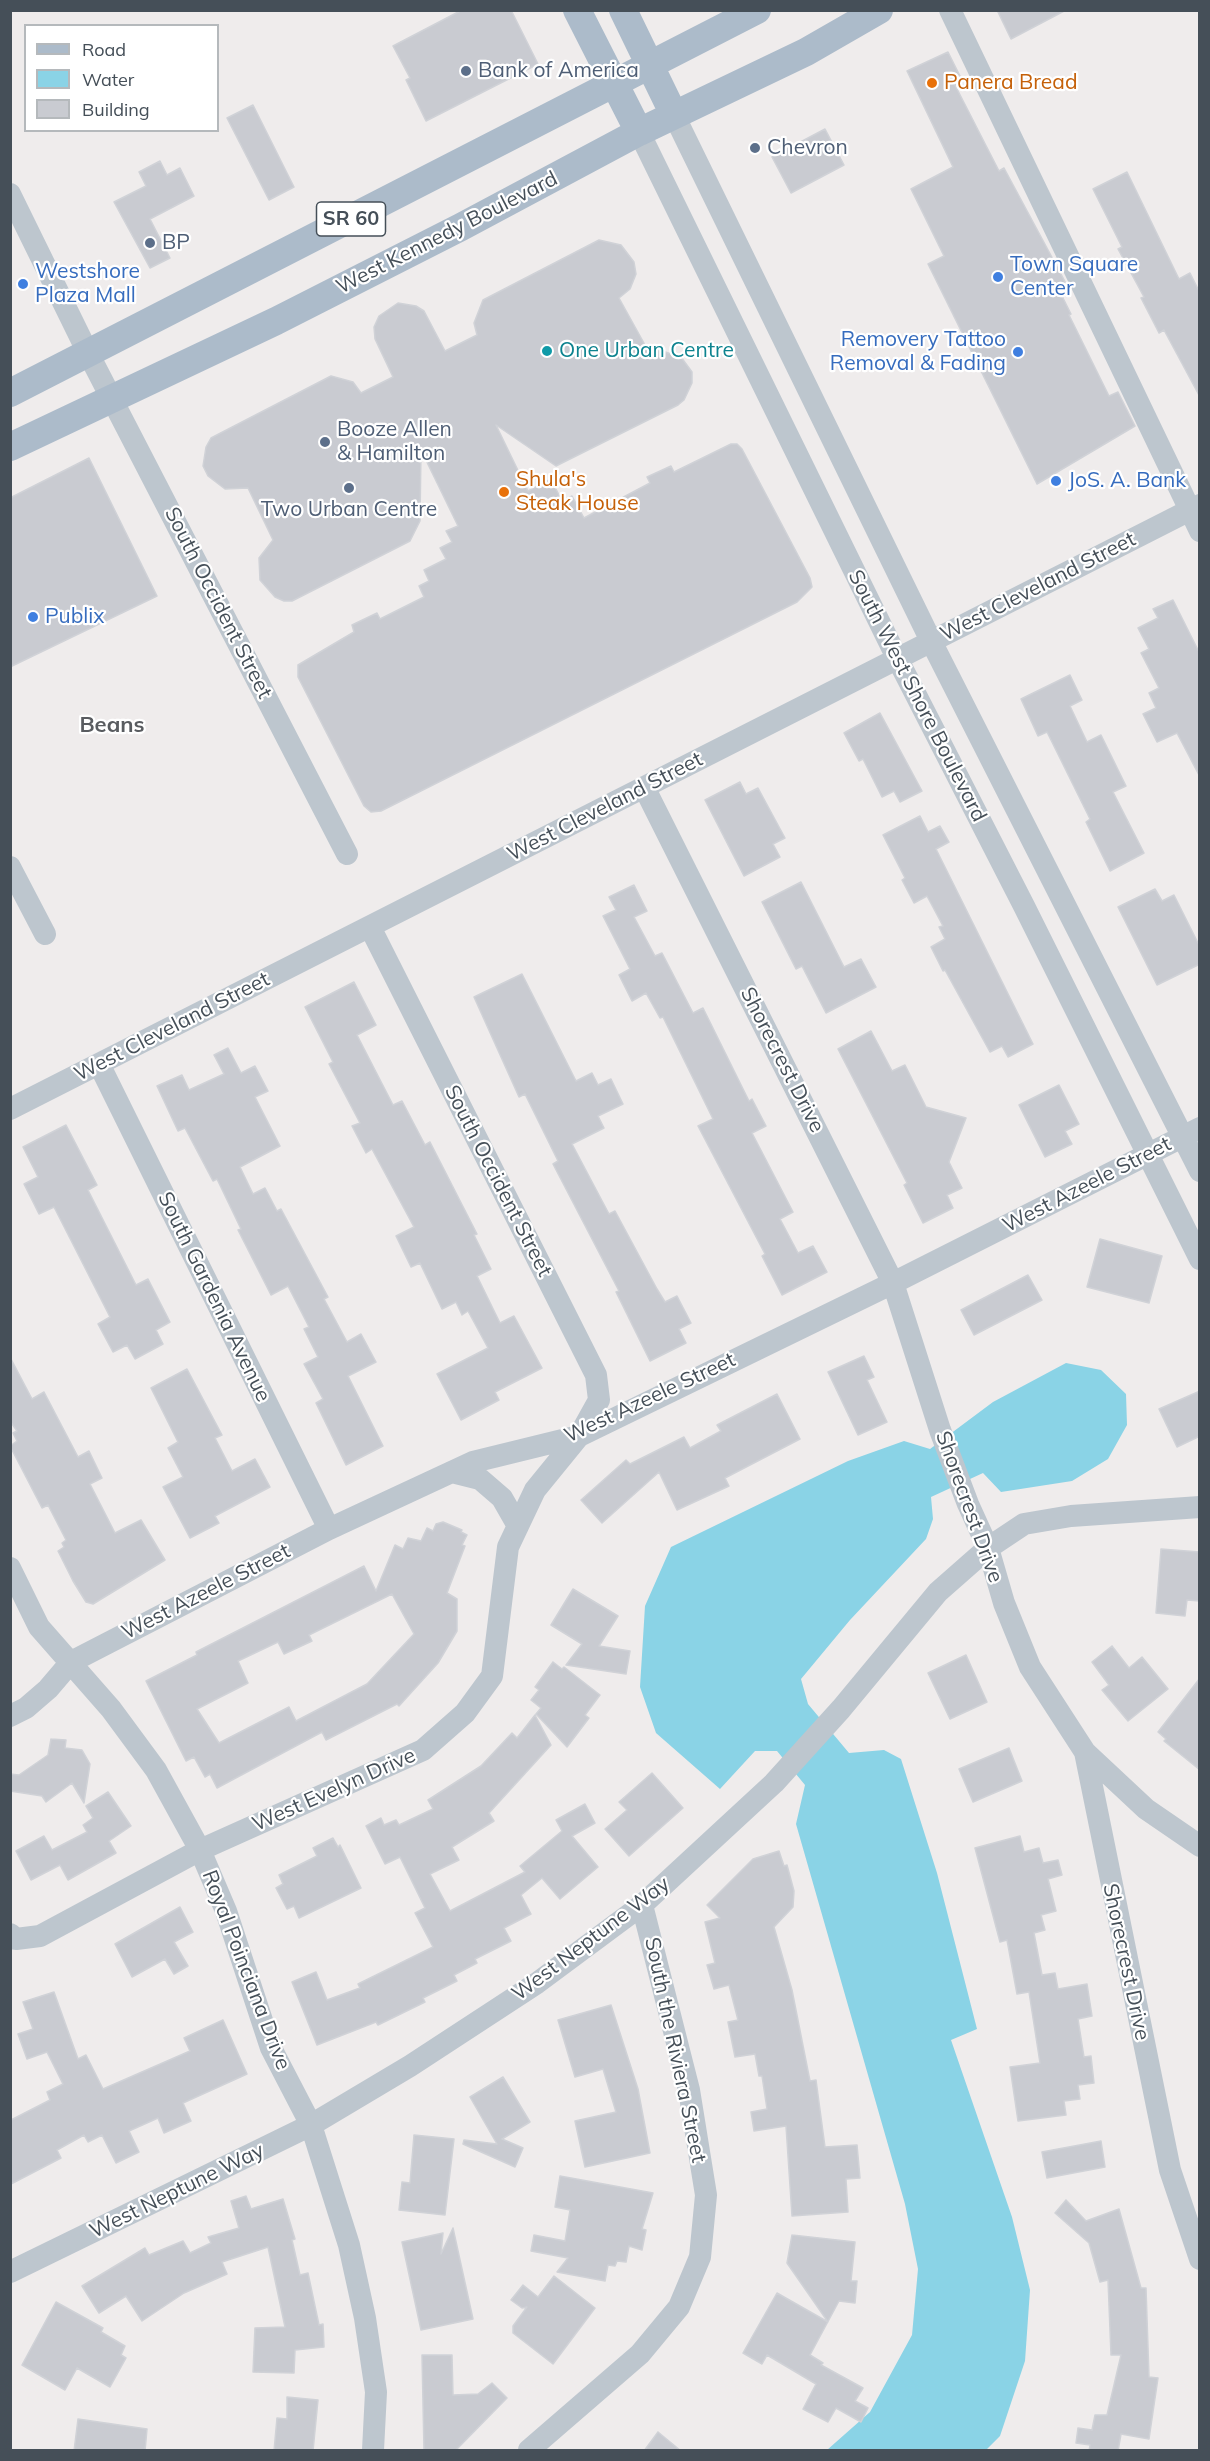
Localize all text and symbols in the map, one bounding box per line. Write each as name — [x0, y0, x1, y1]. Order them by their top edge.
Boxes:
legend — [24, 24, 219, 132]
text: Road — [82, 38, 126, 61]
place label: Bank of America — [478, 58, 639, 84]
marker: Bank of America — [459, 64, 473, 78]
text: Water — [82, 68, 134, 91]
place label: Panera Bread — [944, 70, 1077, 96]
marker: Panera Bread — [925, 76, 939, 90]
text: Building — [82, 98, 150, 121]
place label: Chevron — [767, 135, 848, 161]
marker: Chevron — [748, 141, 762, 155]
street label: West Kennedy Boulevard — [332, 166, 562, 300]
road number: SR 60 — [316, 202, 386, 236]
place label: BP — [162, 230, 190, 256]
marker: BP — [143, 236, 157, 250]
place label: Town Square Center — [1010, 252, 1138, 302]
place label: Westshore Plaza Mall — [35, 259, 140, 309]
marker: Town Square Center — [991, 270, 1005, 284]
marker: Westshore Plaza Mall — [16, 277, 30, 291]
place label: Removery Tattoo Removal & Fading — [830, 327, 1006, 377]
place label: One Urban Centre — [559, 338, 734, 364]
marker: One Urban Centre — [540, 344, 554, 358]
marker: Removery Tattoo Removal & Fading — [1011, 345, 1025, 359]
place label: Booze Allen & Hamilton — [337, 417, 452, 467]
marker: Booze Allen & Hamilton — [318, 435, 332, 449]
place label: Shula's Steak House — [516, 467, 639, 517]
place label: JoS. A. Bank — [1068, 468, 1186, 494]
marker: JoS. A. Bank — [1049, 474, 1063, 488]
marker: Two Urban Centre — [342, 481, 356, 495]
marker: Shula's Steak House — [497, 485, 511, 499]
place label: Two Urban Centre — [261, 497, 437, 523]
street label: South Occident Street — [159, 503, 277, 703]
street label: West Cleveland Street — [936, 527, 1140, 647]
street label: South West Shore Boulevard — [842, 566, 992, 826]
place label: Publix — [45, 604, 104, 630]
marker: Publix — [26, 610, 40, 624]
district label: Beans — [79, 712, 145, 738]
street label: West Cleveland Street — [503, 747, 707, 867]
street label: West Cleveland Street — [70, 967, 274, 1087]
street label: Shorecrest Drive — [735, 983, 829, 1137]
street label: South Occident Street — [439, 1081, 557, 1281]
street label: West Azeele Street — [999, 1132, 1175, 1238]
street label: South Gardenia Avenue — [152, 1188, 276, 1406]
street label: West Azeele Street — [561, 1347, 739, 1449]
street label: Shorecrest Drive — [930, 1428, 1008, 1586]
street label: West Azeele Street — [118, 1539, 294, 1645]
street label: West Evelyn Drive — [249, 1743, 419, 1837]
street label: Royal Poinciana Drive — [196, 1867, 296, 2073]
street label: West Neptune Way — [507, 1872, 675, 2006]
street label: Shorecrest Drive — [1097, 1881, 1155, 2043]
street label: South the Riviera Street — [639, 1935, 711, 2165]
street label: West Neptune Way — [86, 2138, 268, 2244]

